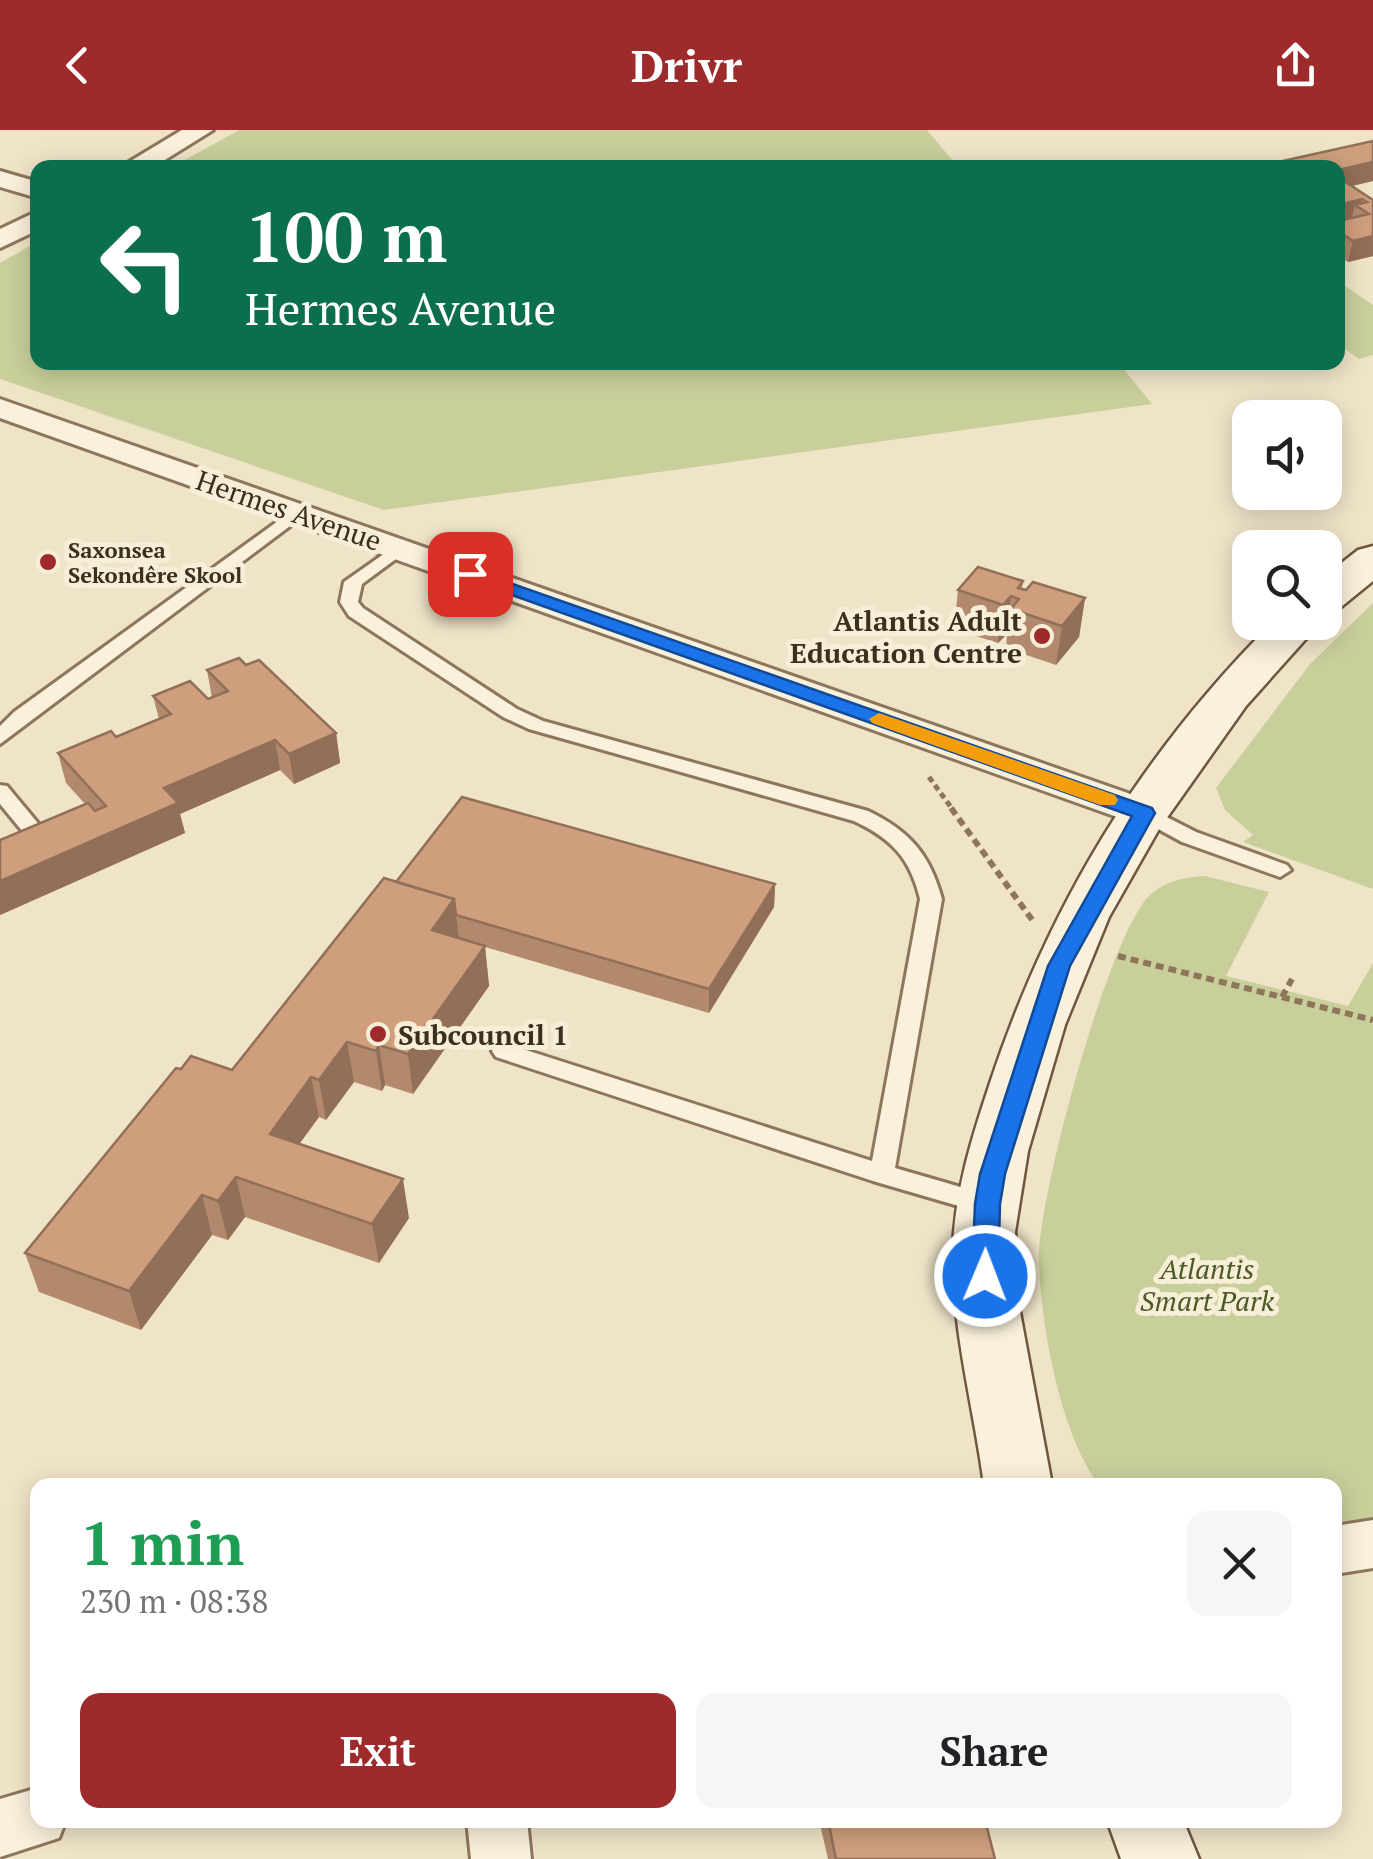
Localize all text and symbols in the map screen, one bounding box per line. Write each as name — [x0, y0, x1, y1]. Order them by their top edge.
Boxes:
text: Drivr — [631, 35, 742, 95]
icon: back — [50, 38, 105, 93]
icon: share — [1268, 38, 1323, 93]
text: 100 m — [245, 189, 447, 282]
icon: left — [80, 200, 210, 330]
text: Hermes Avenue — [245, 278, 556, 338]
map controls — [1232, 400, 1342, 640]
button: sound — [1232, 400, 1342, 510]
street label: Hermes Avenue — [191, 461, 387, 559]
button: search — [1232, 530, 1342, 640]
pin — [428, 532, 513, 617]
place label: Saxonsea Sekondêre Skool — [68, 535, 242, 589]
icon: arrive — [443, 547, 498, 602]
marker: Saxonsea Sekondêre Skool — [37, 551, 59, 573]
place label: Atlantis Adult Education Centre — [790, 602, 1022, 671]
marker: Atlantis Adult Education Centre — [1031, 625, 1053, 647]
place label: Subcouncil 1 — [398, 1016, 568, 1053]
marker: Subcouncil 1 — [367, 1023, 389, 1045]
position arrow — [933, 1224, 1037, 1328]
park label: Atlantis Smart Park — [1140, 1250, 1275, 1319]
text: 1 min — [80, 1503, 244, 1582]
button: close — [1187, 1511, 1292, 1616]
text: 230 m · 08:38 — [80, 1580, 268, 1622]
button: Exit — [80, 1693, 676, 1808]
button: Share — [696, 1693, 1292, 1808]

